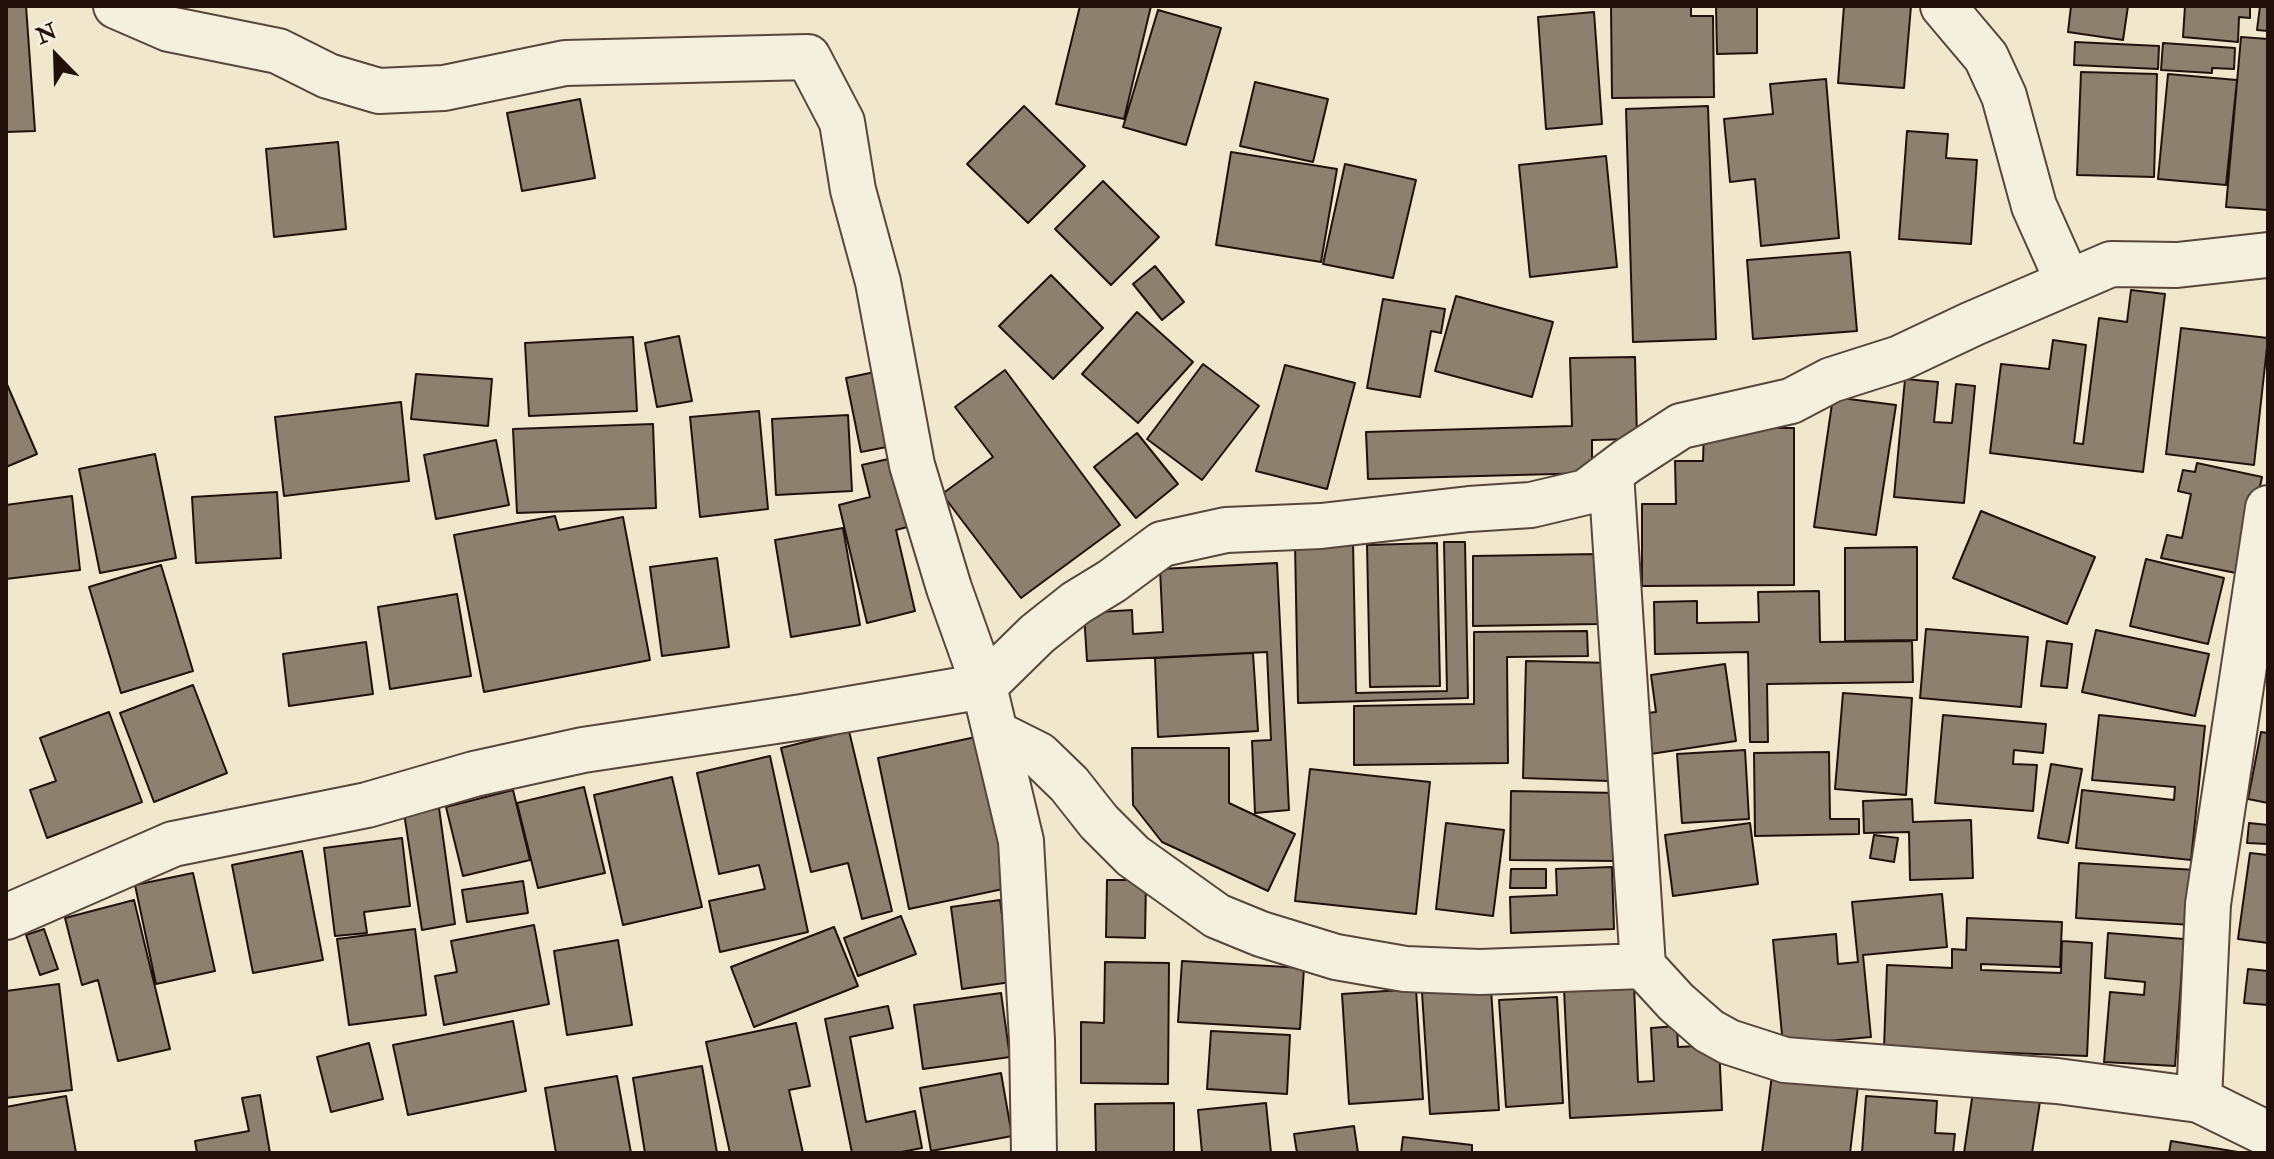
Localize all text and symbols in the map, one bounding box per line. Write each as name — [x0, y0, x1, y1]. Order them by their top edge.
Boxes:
north arrow — [16, 16, 96, 96]
text: N — [32, 17, 61, 51]

